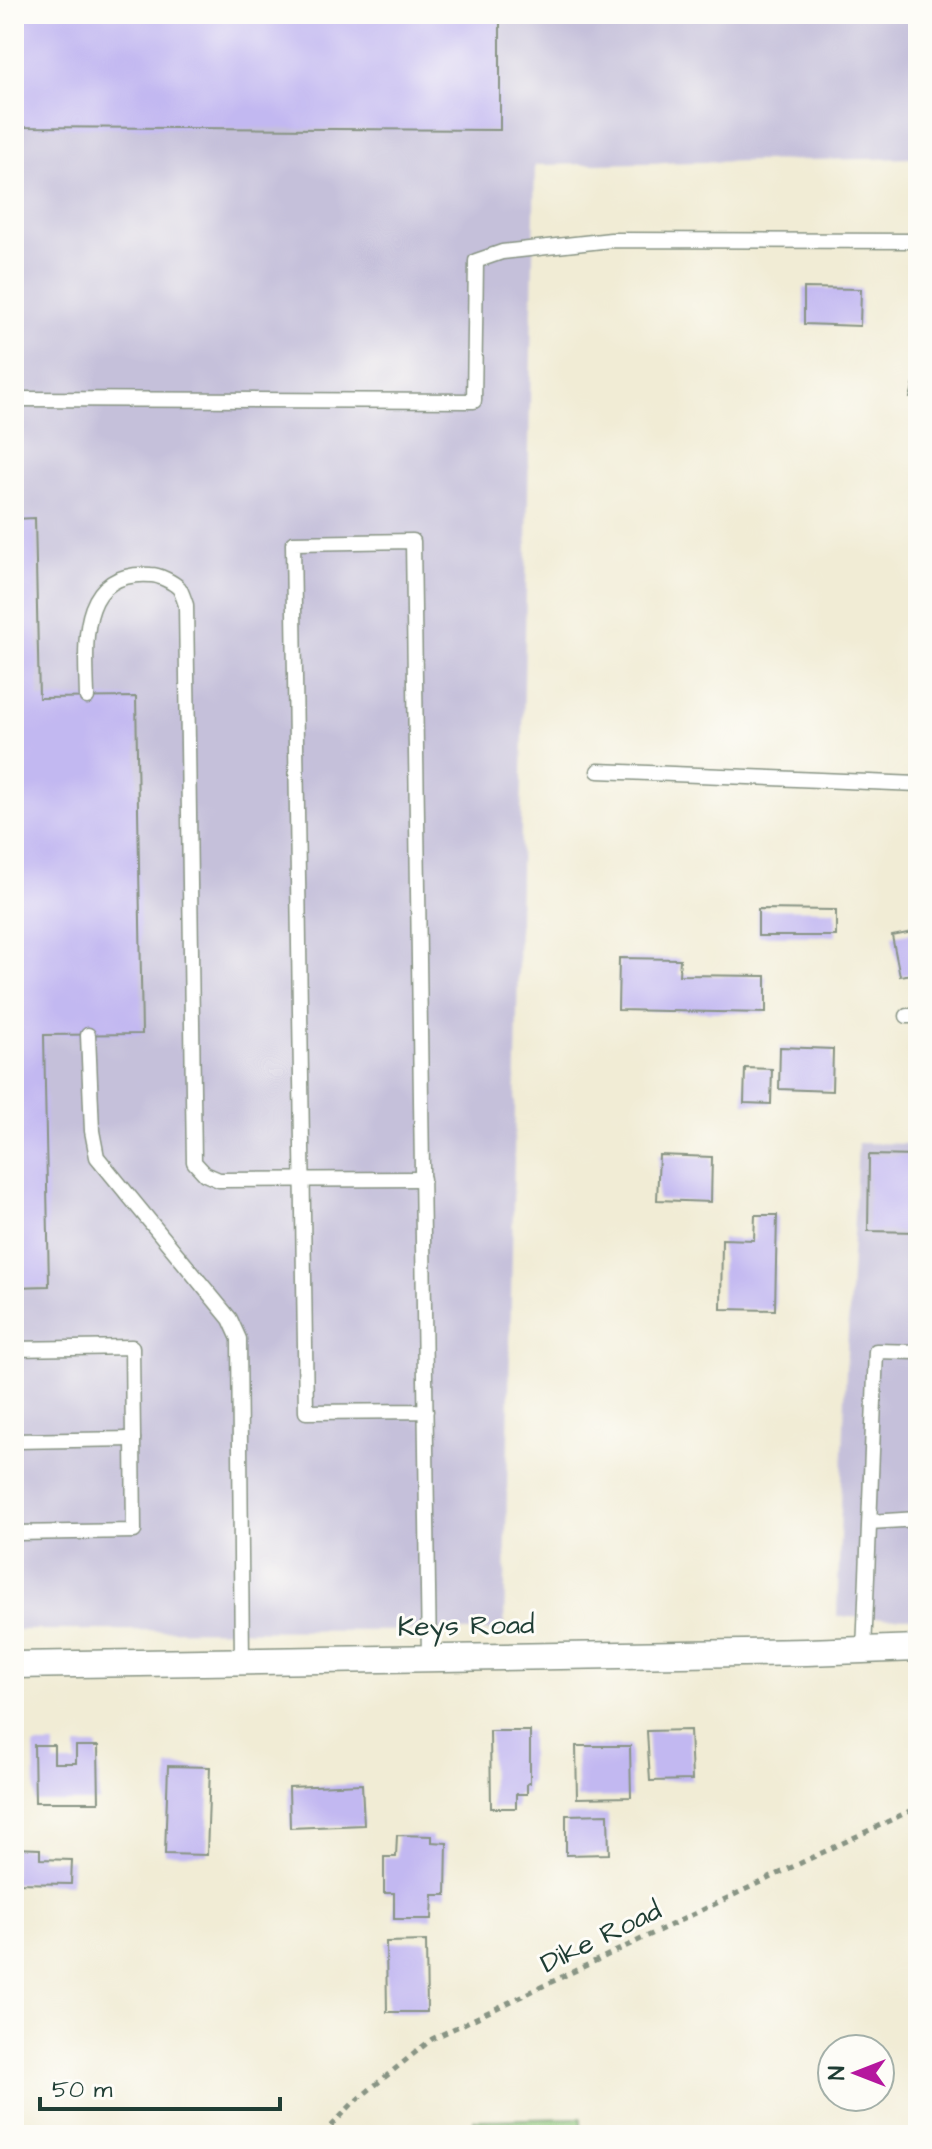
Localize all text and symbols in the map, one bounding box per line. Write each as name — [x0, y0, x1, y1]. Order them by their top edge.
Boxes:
street label: Keys Road — [397, 1605, 535, 1649]
street label: Dike Road — [534, 1891, 668, 1983]
north arrow — [816, 2033, 896, 2113]
scale bar — [40, 2061, 280, 2111]
text: N — [822, 2066, 853, 2080]
text: 50 m — [52, 2073, 113, 2107]

